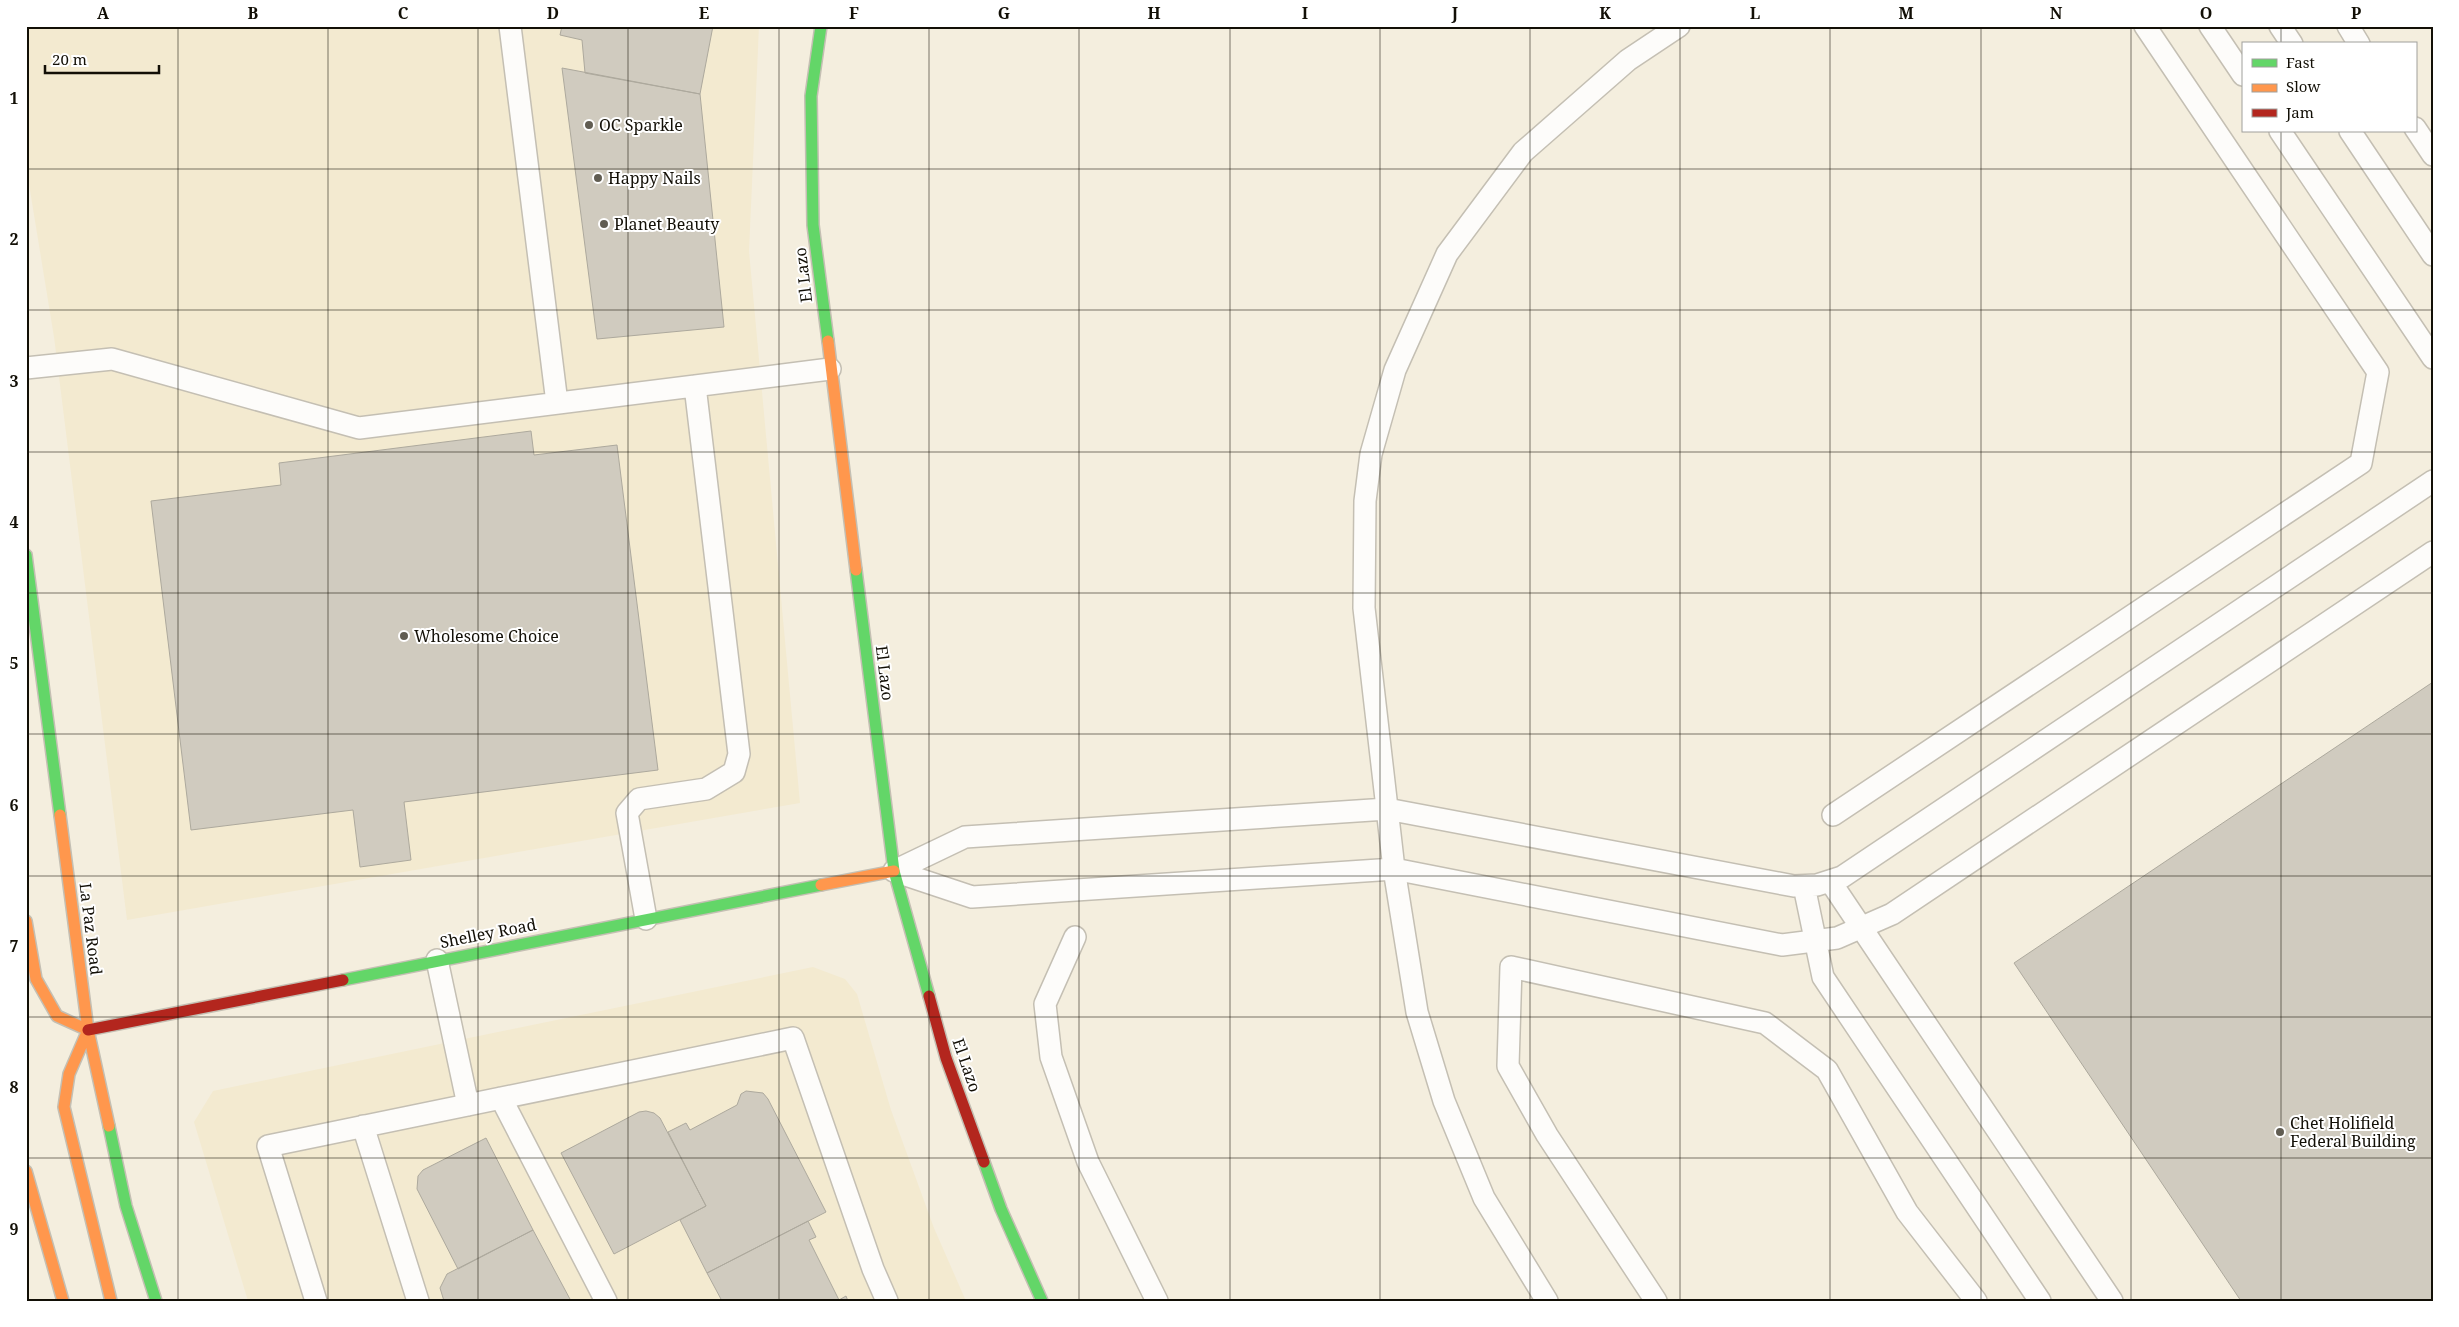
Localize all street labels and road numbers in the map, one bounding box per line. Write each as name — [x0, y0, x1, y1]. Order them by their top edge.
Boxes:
street label: El Lazo — [789, 246, 817, 304]
street label: El Lazo — [871, 644, 899, 702]
street label: La Paz Road — [74, 882, 108, 977]
street label: Shelley Road — [438, 913, 538, 953]
street label: El Lazo — [948, 1035, 986, 1095]

